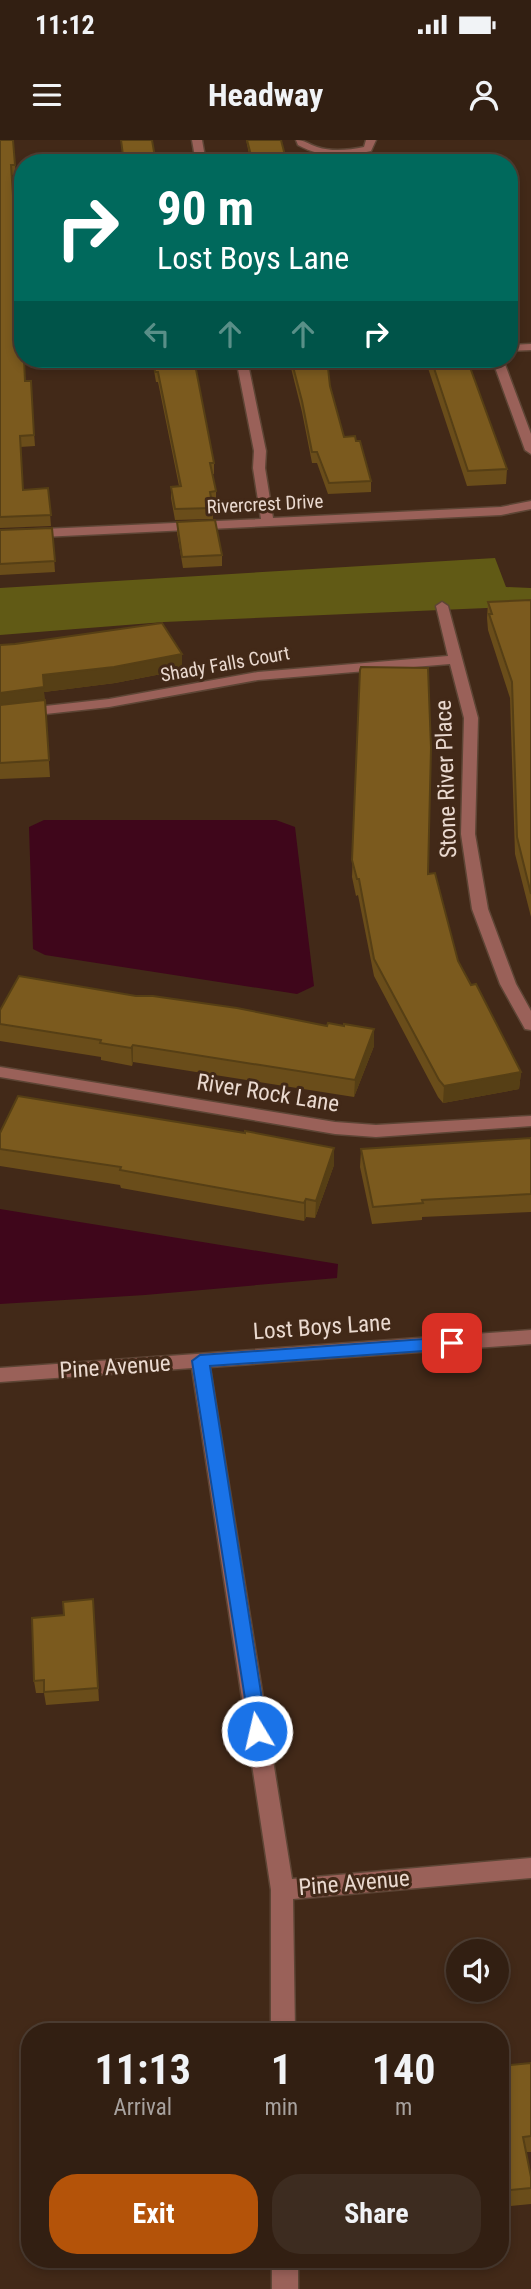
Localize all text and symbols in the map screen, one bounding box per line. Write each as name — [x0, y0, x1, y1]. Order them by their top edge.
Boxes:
text: 11:12 — [35, 10, 95, 40]
icon: menu — [28, 76, 66, 114]
text: Headway — [208, 76, 323, 114]
icon: person — [465, 76, 503, 114]
text: 90 m — [157, 180, 254, 237]
icon: right — [42, 182, 133, 273]
text: Lost Boys Lane — [157, 239, 349, 277]
icon: left — [138, 315, 176, 353]
icon: ahead — [211, 315, 249, 353]
icon: ahead — [284, 315, 322, 353]
icon: right — [357, 315, 395, 353]
street label: Rivercrest Drive — [206, 489, 324, 519]
street label: Shady Falls Court — [159, 641, 291, 687]
street label: Stone River Place — [430, 700, 462, 858]
street label: River Rock Lane — [195, 1068, 341, 1118]
street label: Lost Boys Lane — [252, 1309, 392, 1345]
pin — [422, 1313, 482, 1373]
icon: arrive — [433, 1324, 471, 1362]
street label: Pine Avenue — [58, 1350, 172, 1384]
position arrow — [220, 1694, 294, 1768]
street label: Pine Avenue — [297, 1865, 411, 1901]
map controls — [446, 1939, 509, 2002]
button: sound — [446, 1939, 509, 2002]
text: 11:13 — [95, 2045, 191, 2094]
text: 1 — [271, 2045, 292, 2094]
text: 140 — [372, 2045, 435, 2094]
text: Arrival — [113, 2094, 172, 2121]
text: min — [264, 2094, 298, 2121]
text: m — [395, 2094, 412, 2121]
button: Exit — [49, 2174, 258, 2254]
button: Share — [272, 2174, 481, 2254]

